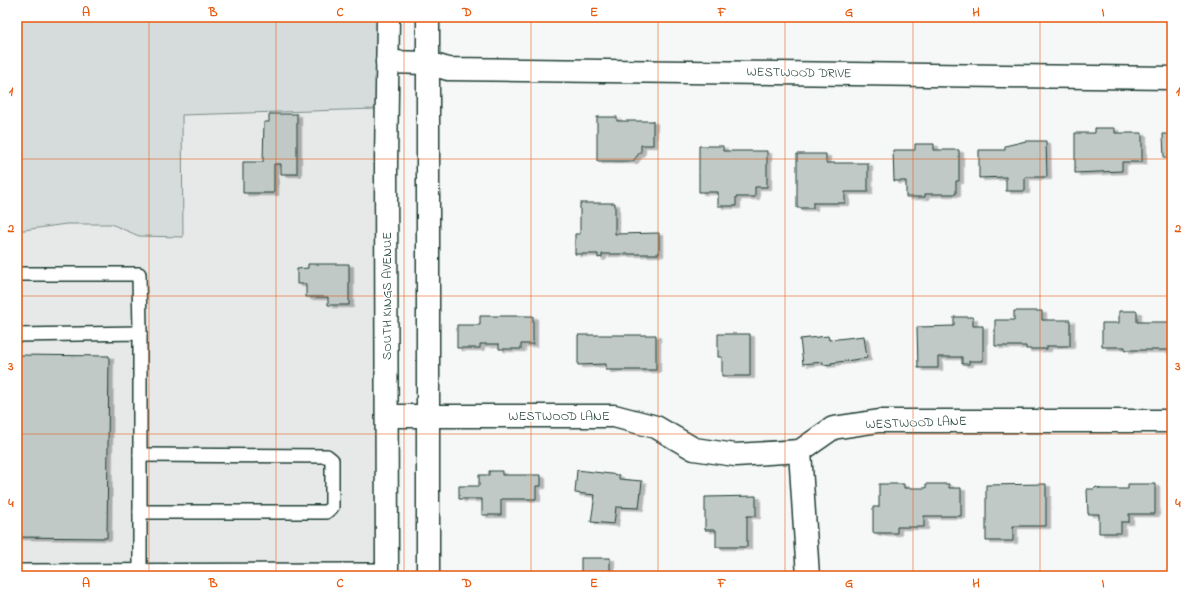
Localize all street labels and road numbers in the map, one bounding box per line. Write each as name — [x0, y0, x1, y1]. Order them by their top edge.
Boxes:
street label: WESTWOOD DRIVE — [746, 63, 852, 83]
street label: SOUTH KINGS AVENUE — [378, 232, 397, 360]
street label: WESTWOOD LANE — [508, 407, 610, 426]
street label: WESTWOOD LANE — [865, 412, 967, 434]

